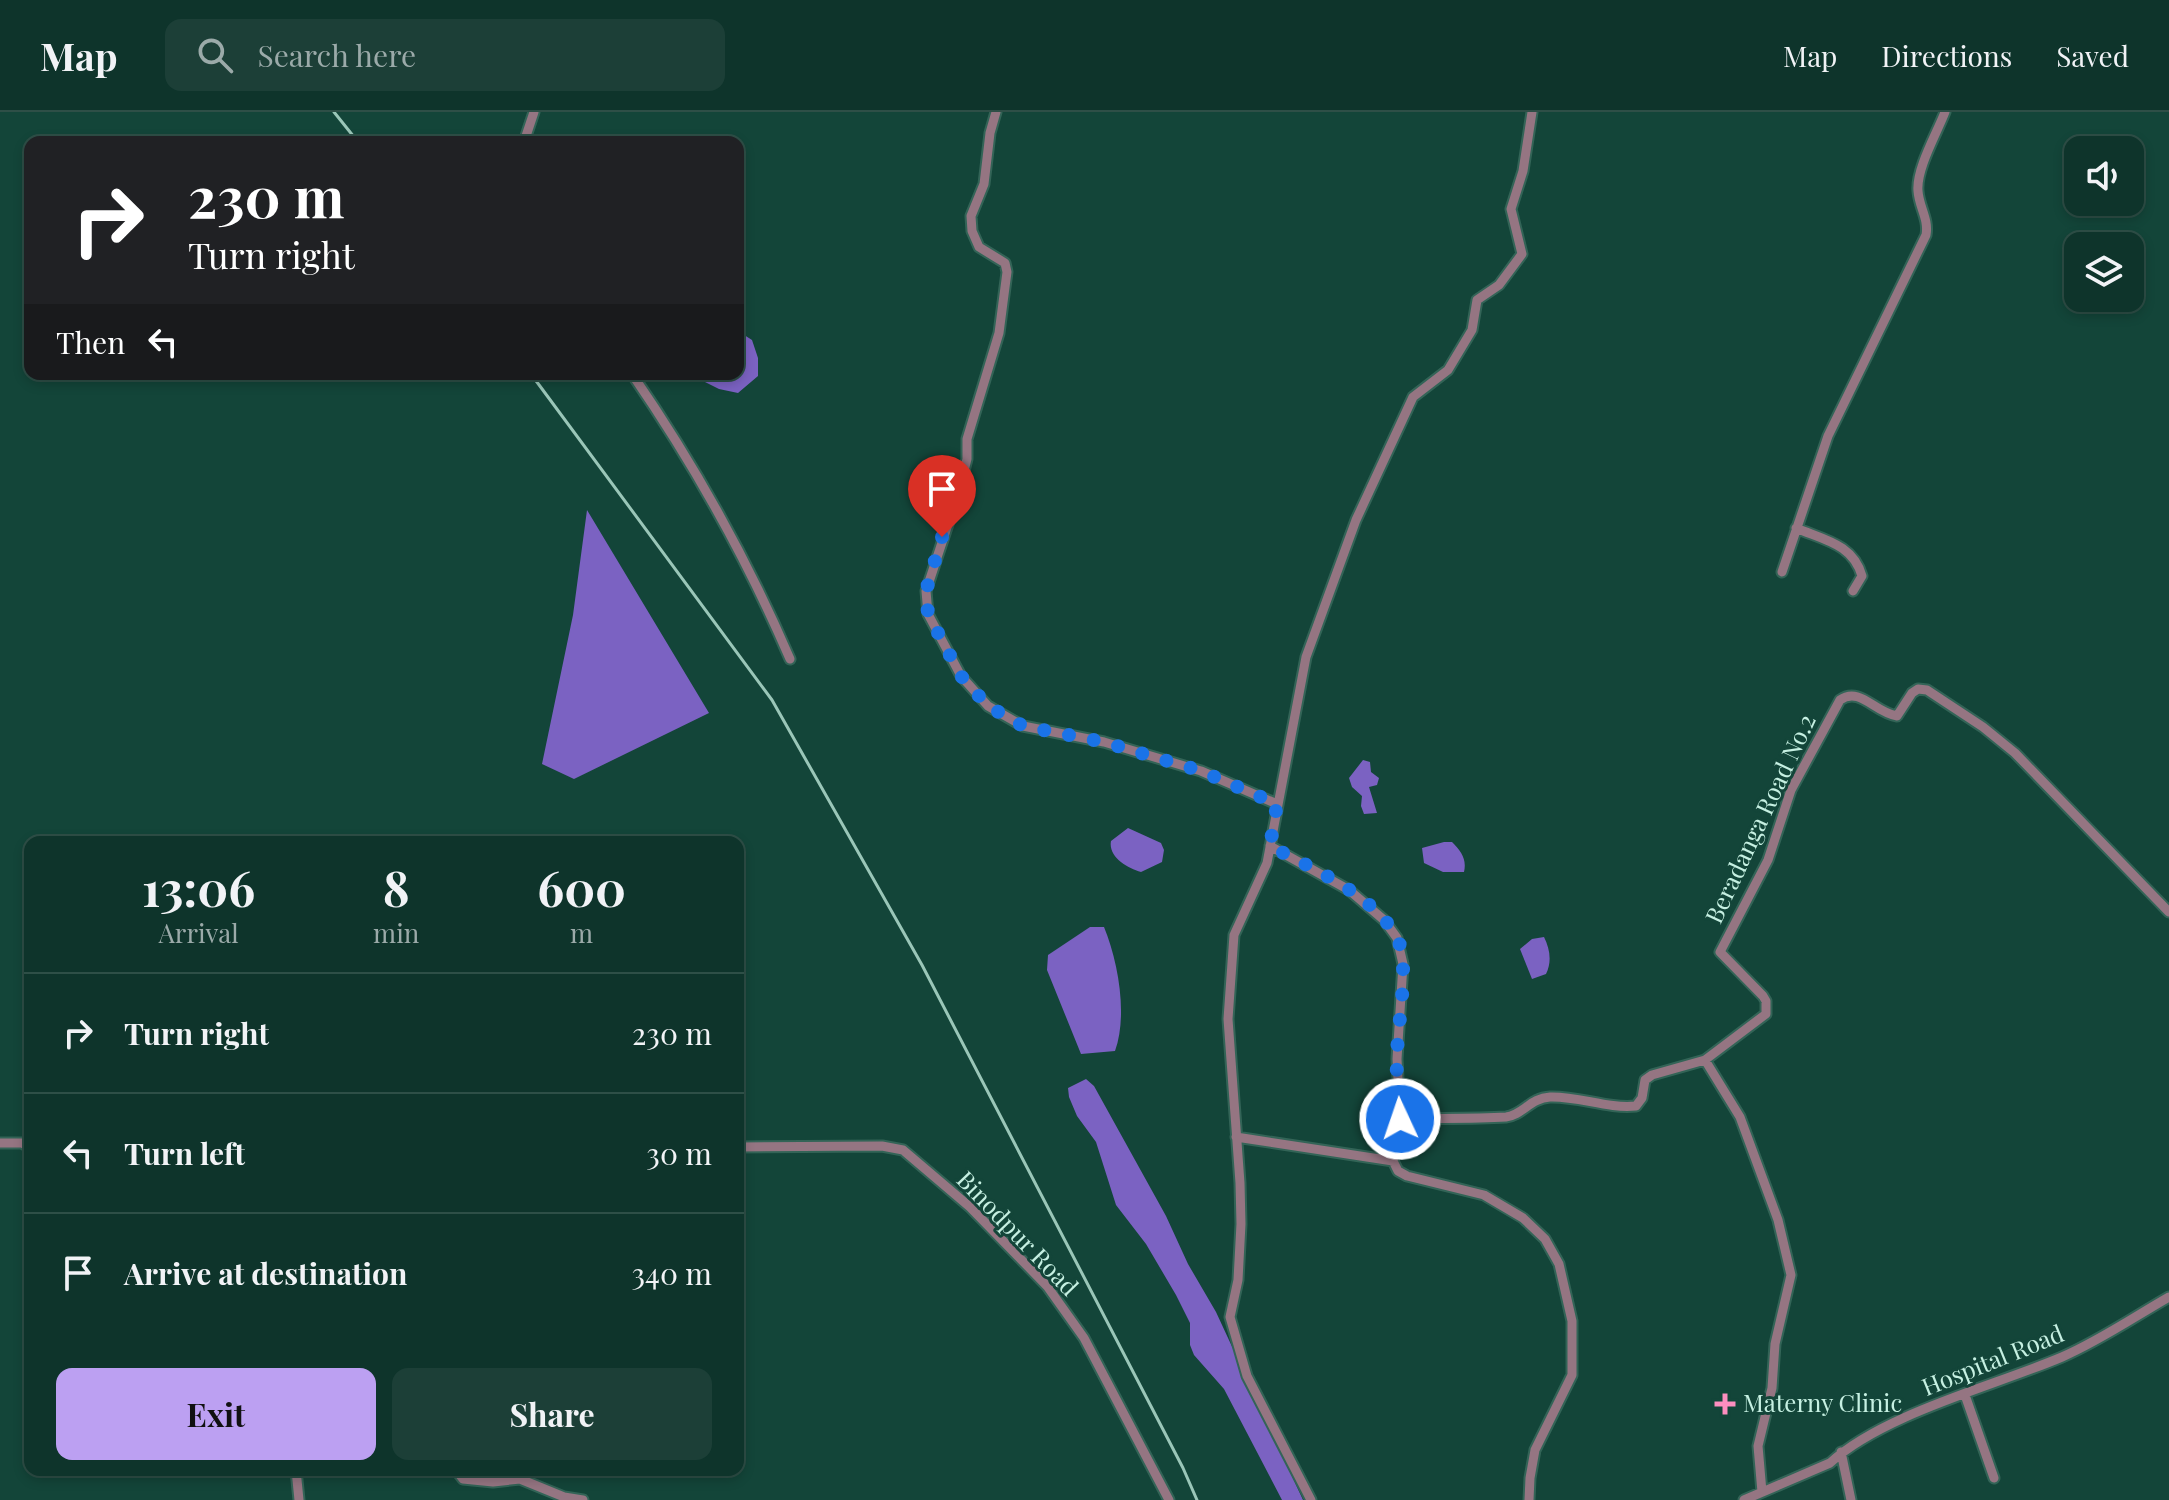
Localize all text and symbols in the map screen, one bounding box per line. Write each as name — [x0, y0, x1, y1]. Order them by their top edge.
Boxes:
search box — [165, 19, 725, 91]
text: Map — [40, 30, 117, 81]
icon: search — [193, 33, 237, 77]
text: Search here — [257, 35, 416, 75]
text: Map — [1783, 37, 1837, 74]
text: Directions — [1881, 37, 2012, 74]
text: Saved — [2056, 37, 2129, 74]
map controls — [2064, 136, 2144, 312]
button: sound — [2064, 136, 2144, 216]
text: 230 m — [188, 158, 344, 233]
icon: right — [56, 168, 160, 272]
text: Turn right — [188, 230, 355, 278]
button: layers — [2064, 232, 2144, 312]
icon: left — [141, 320, 185, 364]
text: Then — [56, 322, 125, 362]
pin — [908, 455, 976, 537]
icon: arrive — [920, 467, 964, 511]
street label: Beradanga Road No.2 — [1697, 708, 1822, 928]
text: 13:06 — [142, 855, 255, 919]
text: 8 — [383, 855, 410, 919]
text: 600 — [537, 855, 626, 919]
text: Arrival — [158, 915, 239, 950]
text: min — [373, 915, 419, 950]
text: m — [570, 915, 593, 950]
icon: right — [56, 1011, 100, 1055]
text: Turn right — [124, 1013, 269, 1053]
text: 230 m — [632, 1013, 712, 1053]
position arrow — [1358, 1077, 1442, 1161]
icon: left — [56, 1131, 100, 1175]
text: Turn left — [124, 1133, 245, 1173]
text: 30 m — [646, 1133, 712, 1173]
street label: Binodpur Road — [951, 1163, 1086, 1302]
icon: arrive — [56, 1251, 100, 1295]
text: Arrive at destination — [124, 1253, 407, 1293]
text: 340 m — [632, 1253, 712, 1293]
street label: Hospital Road — [1916, 1316, 2068, 1402]
button: Exit — [56, 1368, 376, 1460]
button: Share — [392, 1368, 712, 1460]
place label: Materny Clinic — [1743, 1386, 1902, 1418]
marker: Materny Clinic — [1714, 1393, 1736, 1415]

